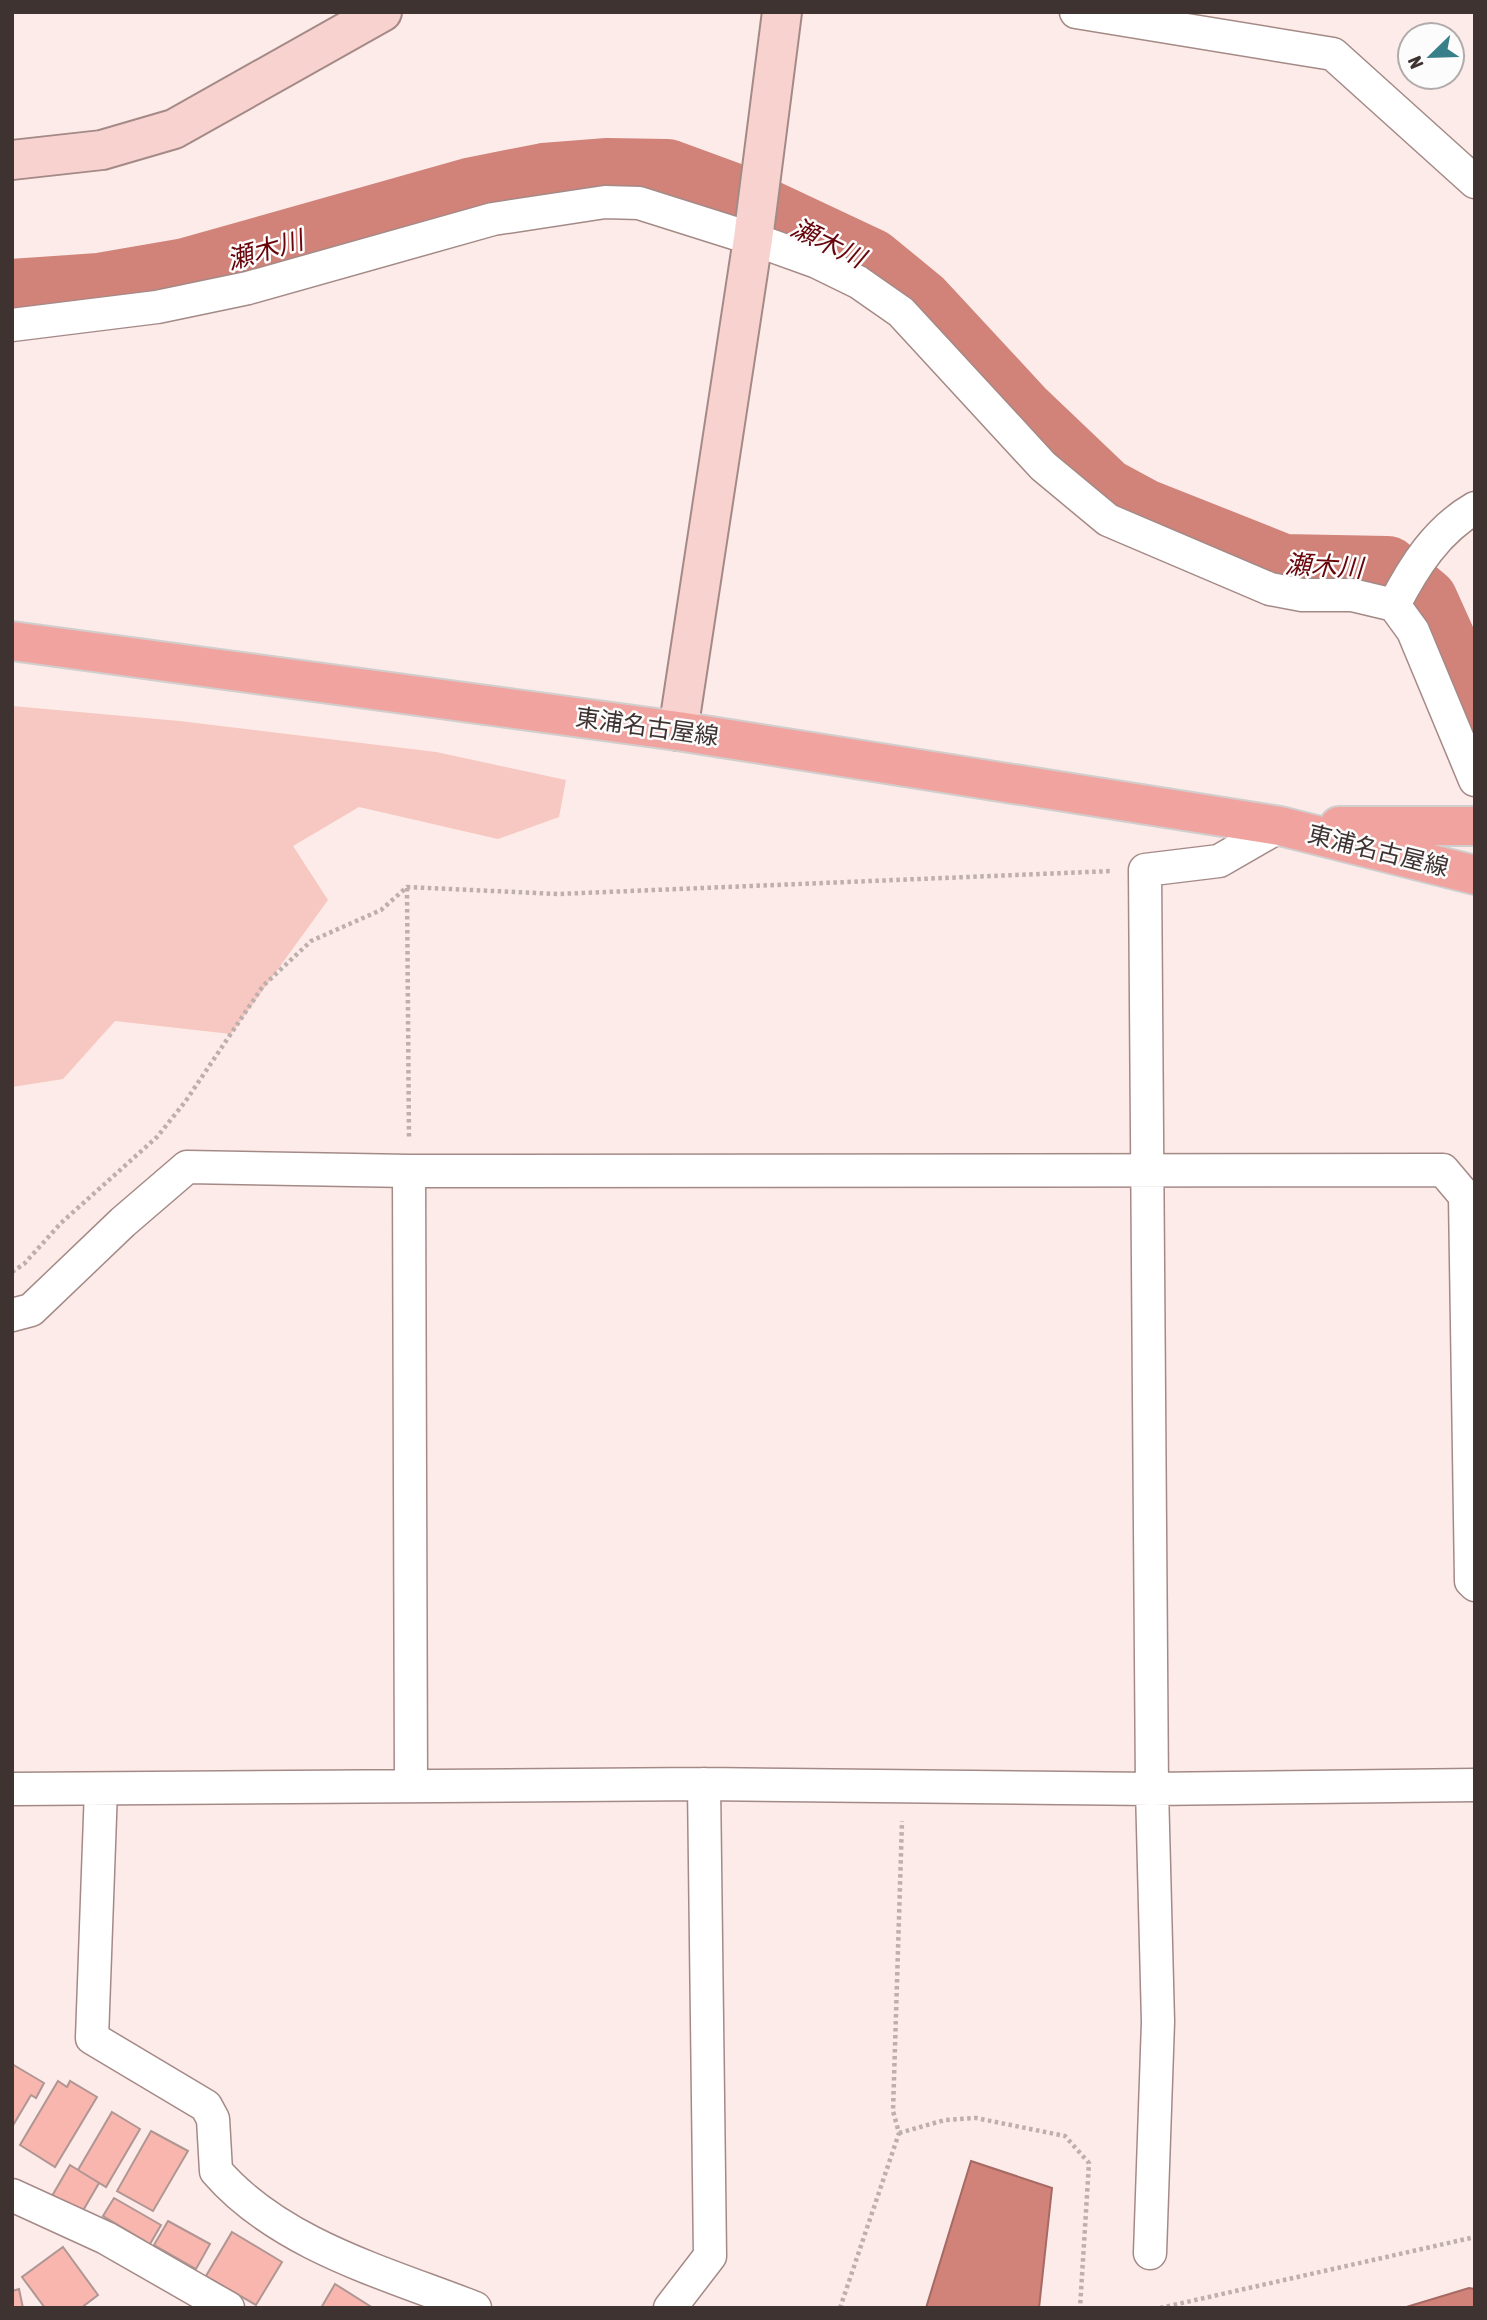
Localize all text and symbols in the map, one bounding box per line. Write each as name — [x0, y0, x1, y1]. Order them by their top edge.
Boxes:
north arrow — [1396, 21, 1466, 91]
text: N — [1403, 53, 1428, 72]
water label: 瀬木川 — [786, 212, 872, 275]
water label: 瀬木川 — [223, 224, 310, 275]
water label: 瀬木川 — [1284, 549, 1367, 583]
street label: 東浦名古屋線 — [574, 703, 720, 750]
street label: 東浦名古屋線 — [1305, 820, 1451, 881]

